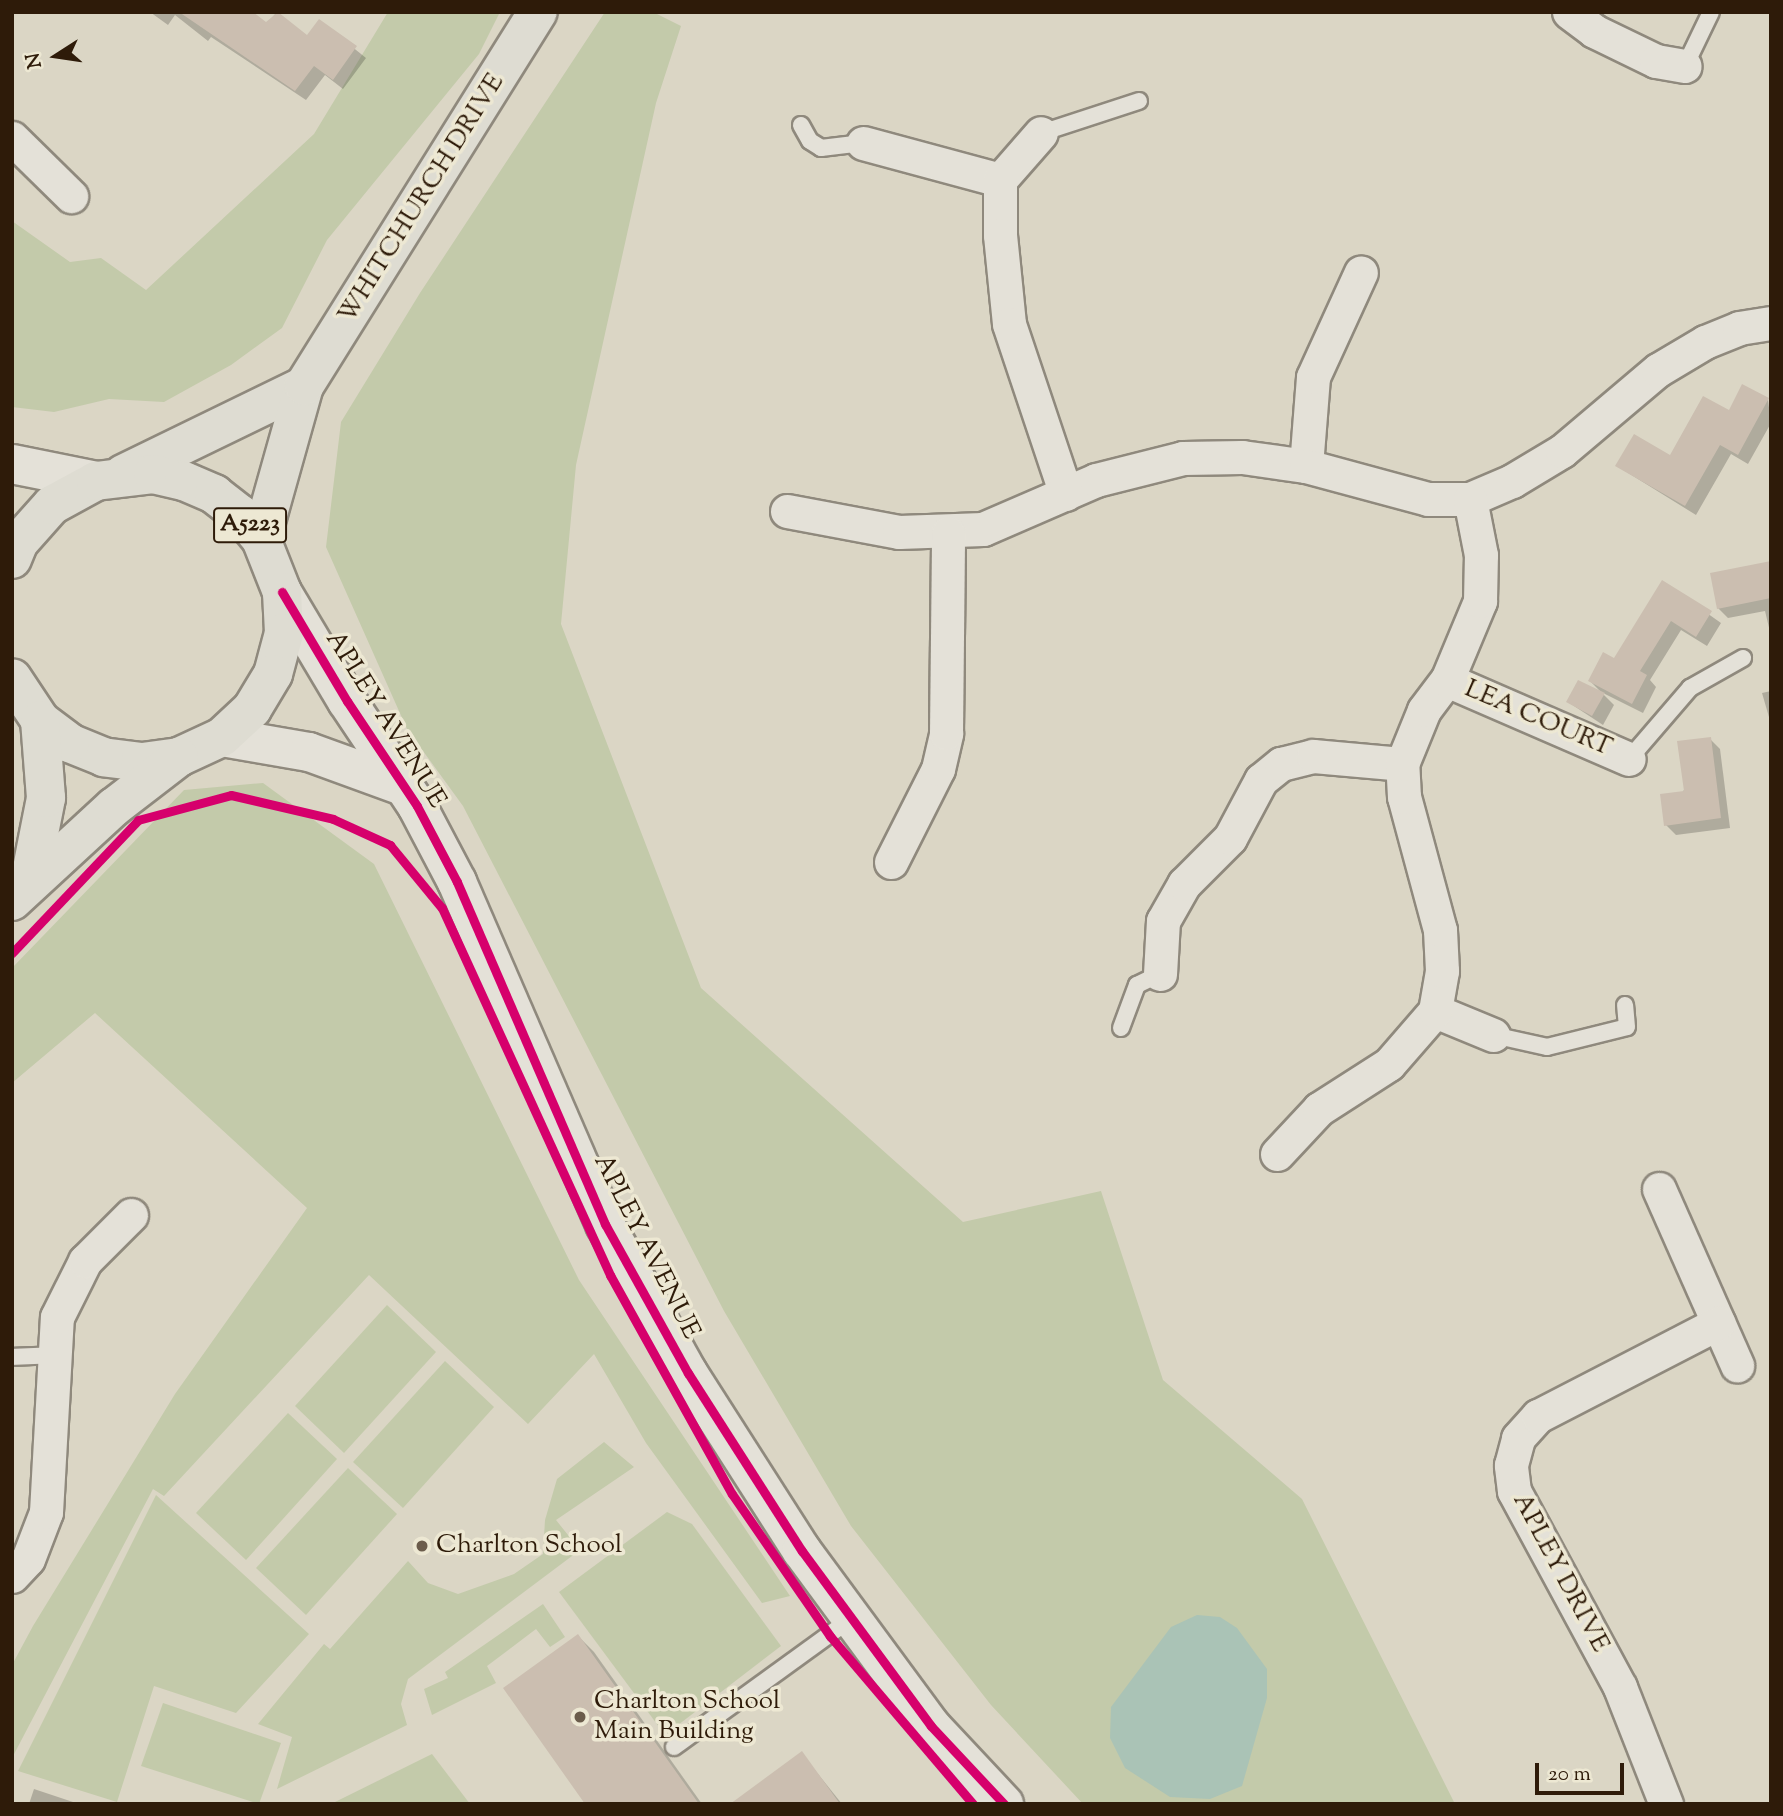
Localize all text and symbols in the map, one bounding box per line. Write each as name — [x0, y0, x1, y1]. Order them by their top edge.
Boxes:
north arrow — [21, 21, 91, 91]
text: N — [20, 50, 50, 71]
street label: WHITCHURCH DRIVE — [332, 68, 512, 330]
road number: A5223 — [212, 504, 288, 546]
street label: APLEY AVENUE — [318, 626, 452, 814]
street label: LEA COURT — [1460, 674, 1616, 764]
street label: APLEY AVENUE — [586, 1149, 706, 1345]
street label: APLEY DRIVE — [1505, 1488, 1615, 1658]
place label: Charlton School — [436, 1530, 622, 1562]
marker: Charlton School — [414, 1538, 430, 1554]
place label: Charlton School Main Building — [594, 1686, 780, 1748]
marker: Charlton School Main Building — [572, 1709, 588, 1725]
scale bar — [1538, 1750, 1627, 1794]
text: 20 m — [1548, 1760, 1591, 1790]

